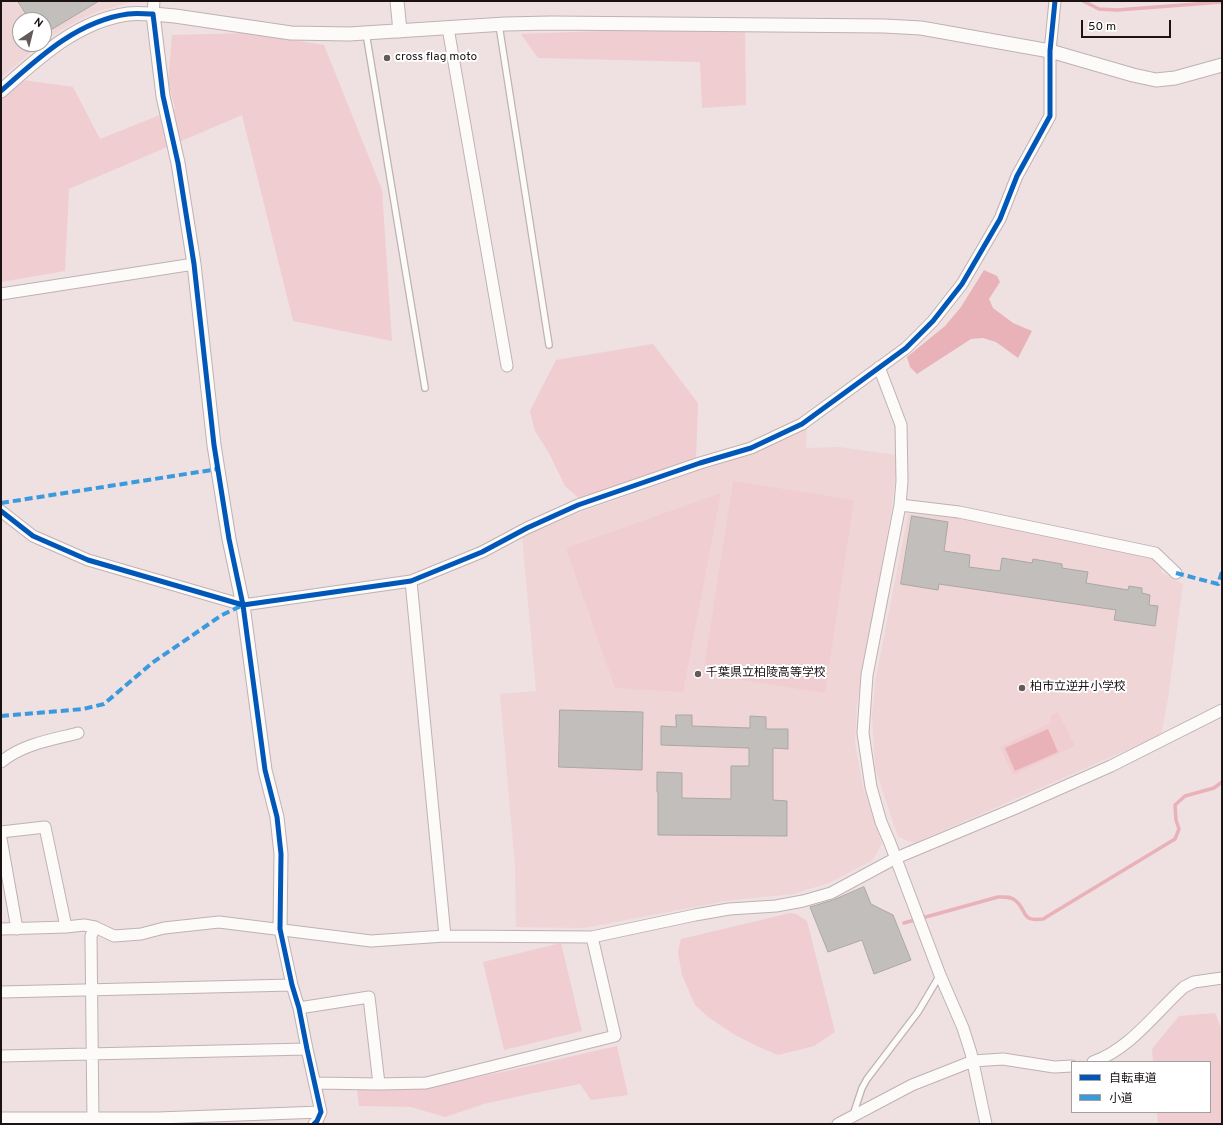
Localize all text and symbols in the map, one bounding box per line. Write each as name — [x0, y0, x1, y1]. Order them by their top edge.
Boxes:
north arrow — [12, 12, 52, 52]
scale bar — [1083, 12, 1173, 38]
text: N — [31, 15, 46, 31]
text: 50 m — [1088, 19, 1116, 35]
place label: cross flag moto — [395, 51, 477, 65]
marker: cross flag moto — [382, 53, 392, 63]
place label: 千葉県立柏陵高等学校 — [706, 667, 826, 681]
marker: 千葉県立柏陵高等学校 — [693, 669, 703, 679]
place label: 柏市立逆井小学校 — [1030, 681, 1126, 695]
marker: 柏市立逆井小学校 — [1017, 683, 1027, 693]
legend — [1071, 1061, 1211, 1113]
text: 自転車道 — [1109, 1071, 1157, 1087]
text: 小道 — [1109, 1091, 1133, 1107]

